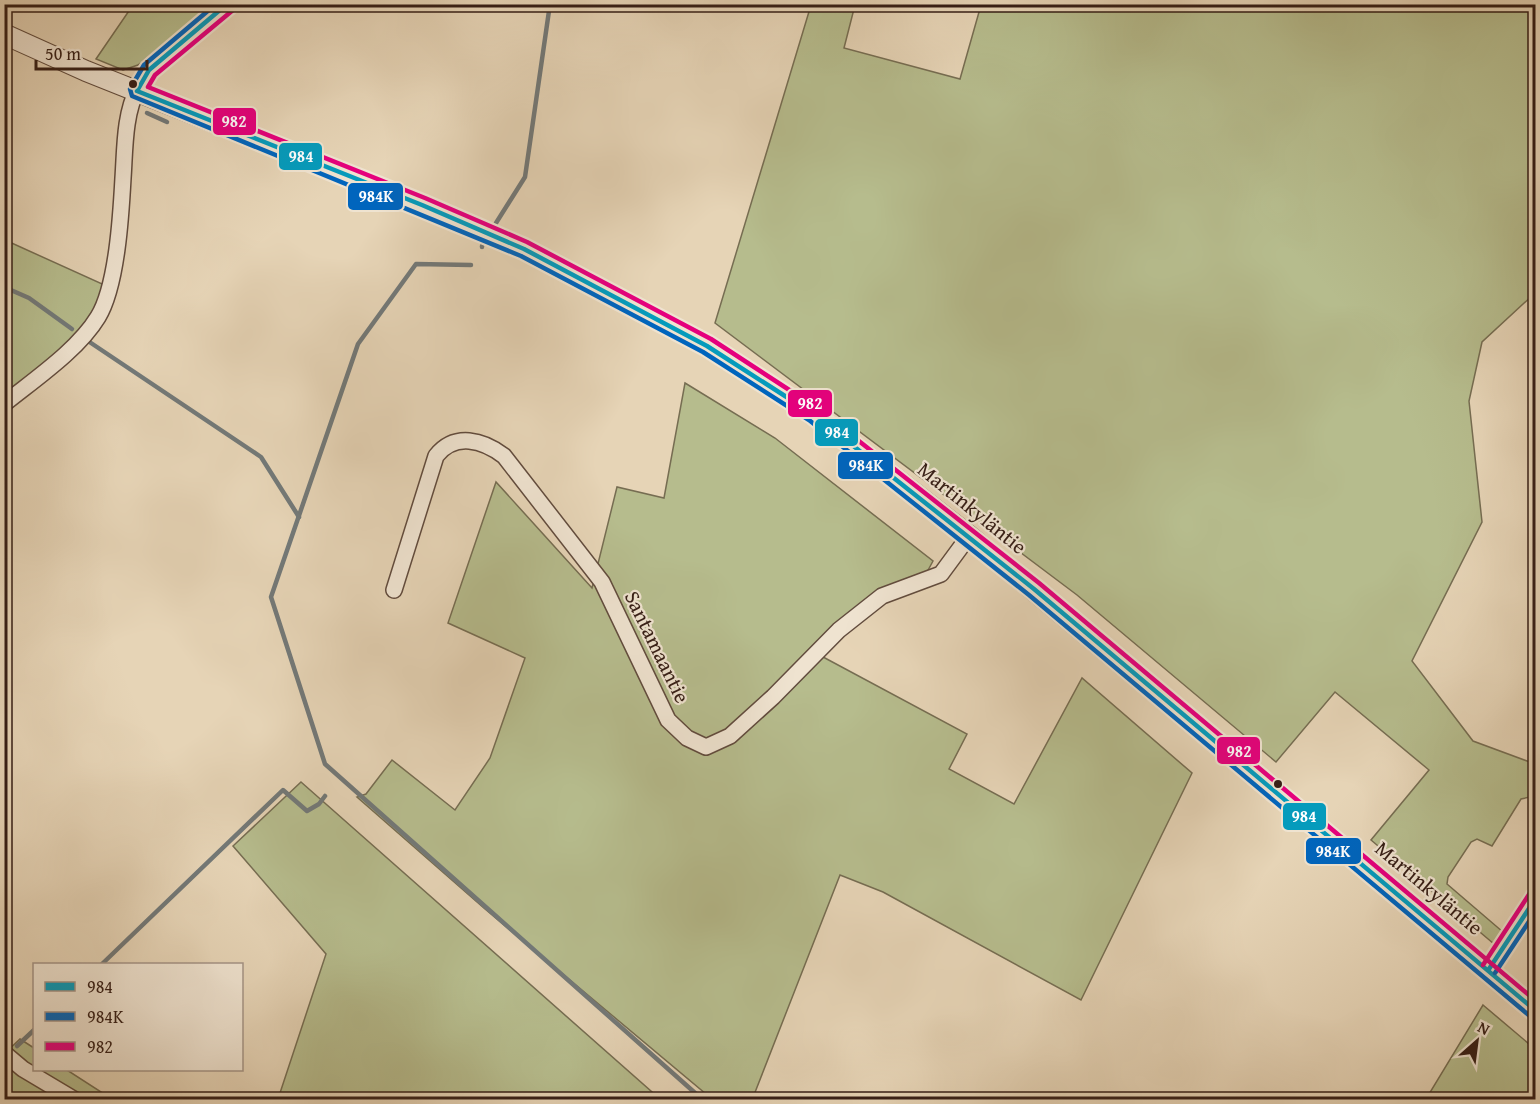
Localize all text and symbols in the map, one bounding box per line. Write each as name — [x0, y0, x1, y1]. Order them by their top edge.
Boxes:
scale bar — [36, 33, 147, 71]
text: 50 m — [45, 40, 81, 67]
unlabelled marker — [127, 78, 139, 90]
line badge: 982 — [212, 107, 257, 136]
text: 982 — [222, 109, 246, 133]
line badge: 984 — [278, 142, 323, 171]
text: 984 — [289, 144, 313, 168]
line badge: 984K — [347, 182, 404, 211]
text: 984K — [359, 184, 394, 208]
line badge: 982 — [787, 389, 833, 418]
text: 982 — [798, 391, 822, 415]
line badge: 984 — [814, 418, 859, 447]
text: 984 — [825, 420, 849, 444]
line badge: 984K — [837, 451, 894, 480]
text: 984K — [849, 453, 884, 477]
street label: Martinkyläntie — [911, 454, 1034, 562]
street label: Santamaantie — [617, 585, 698, 708]
line badge: 982 — [1216, 736, 1261, 765]
text: 982 — [1227, 739, 1251, 763]
unlabelled marker — [1272, 778, 1284, 790]
line badge: 984 — [1282, 802, 1327, 831]
text: 984 — [1292, 804, 1316, 828]
street label: Martinkyläntie — [1368, 833, 1490, 942]
line badge: 984K — [1305, 837, 1362, 865]
text: 984K — [1316, 839, 1351, 863]
legend — [33, 963, 243, 1071]
text: 984 — [87, 973, 113, 1000]
text: 984K — [87, 1003, 124, 1030]
north arrow — [1447, 1011, 1507, 1071]
text: N — [1474, 1015, 1495, 1041]
text: 982 — [87, 1033, 113, 1060]

